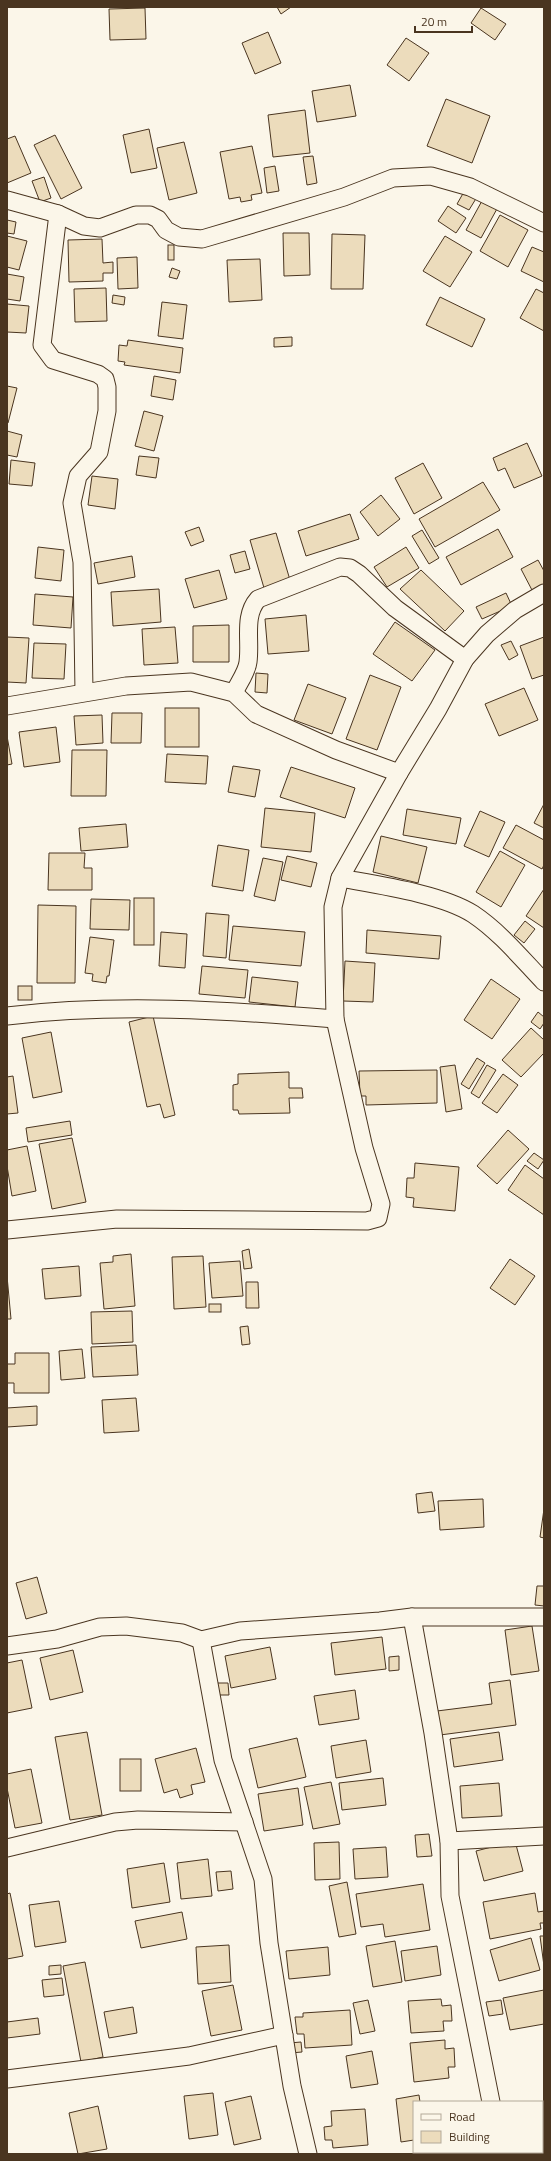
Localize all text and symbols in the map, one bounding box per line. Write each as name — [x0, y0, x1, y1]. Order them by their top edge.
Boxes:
scale bar — [415, 8, 472, 34]
text: 20 m — [421, 12, 447, 31]
legend — [413, 2101, 543, 2153]
text: Road — [449, 2107, 475, 2126]
text: Building — [449, 2127, 490, 2146]

